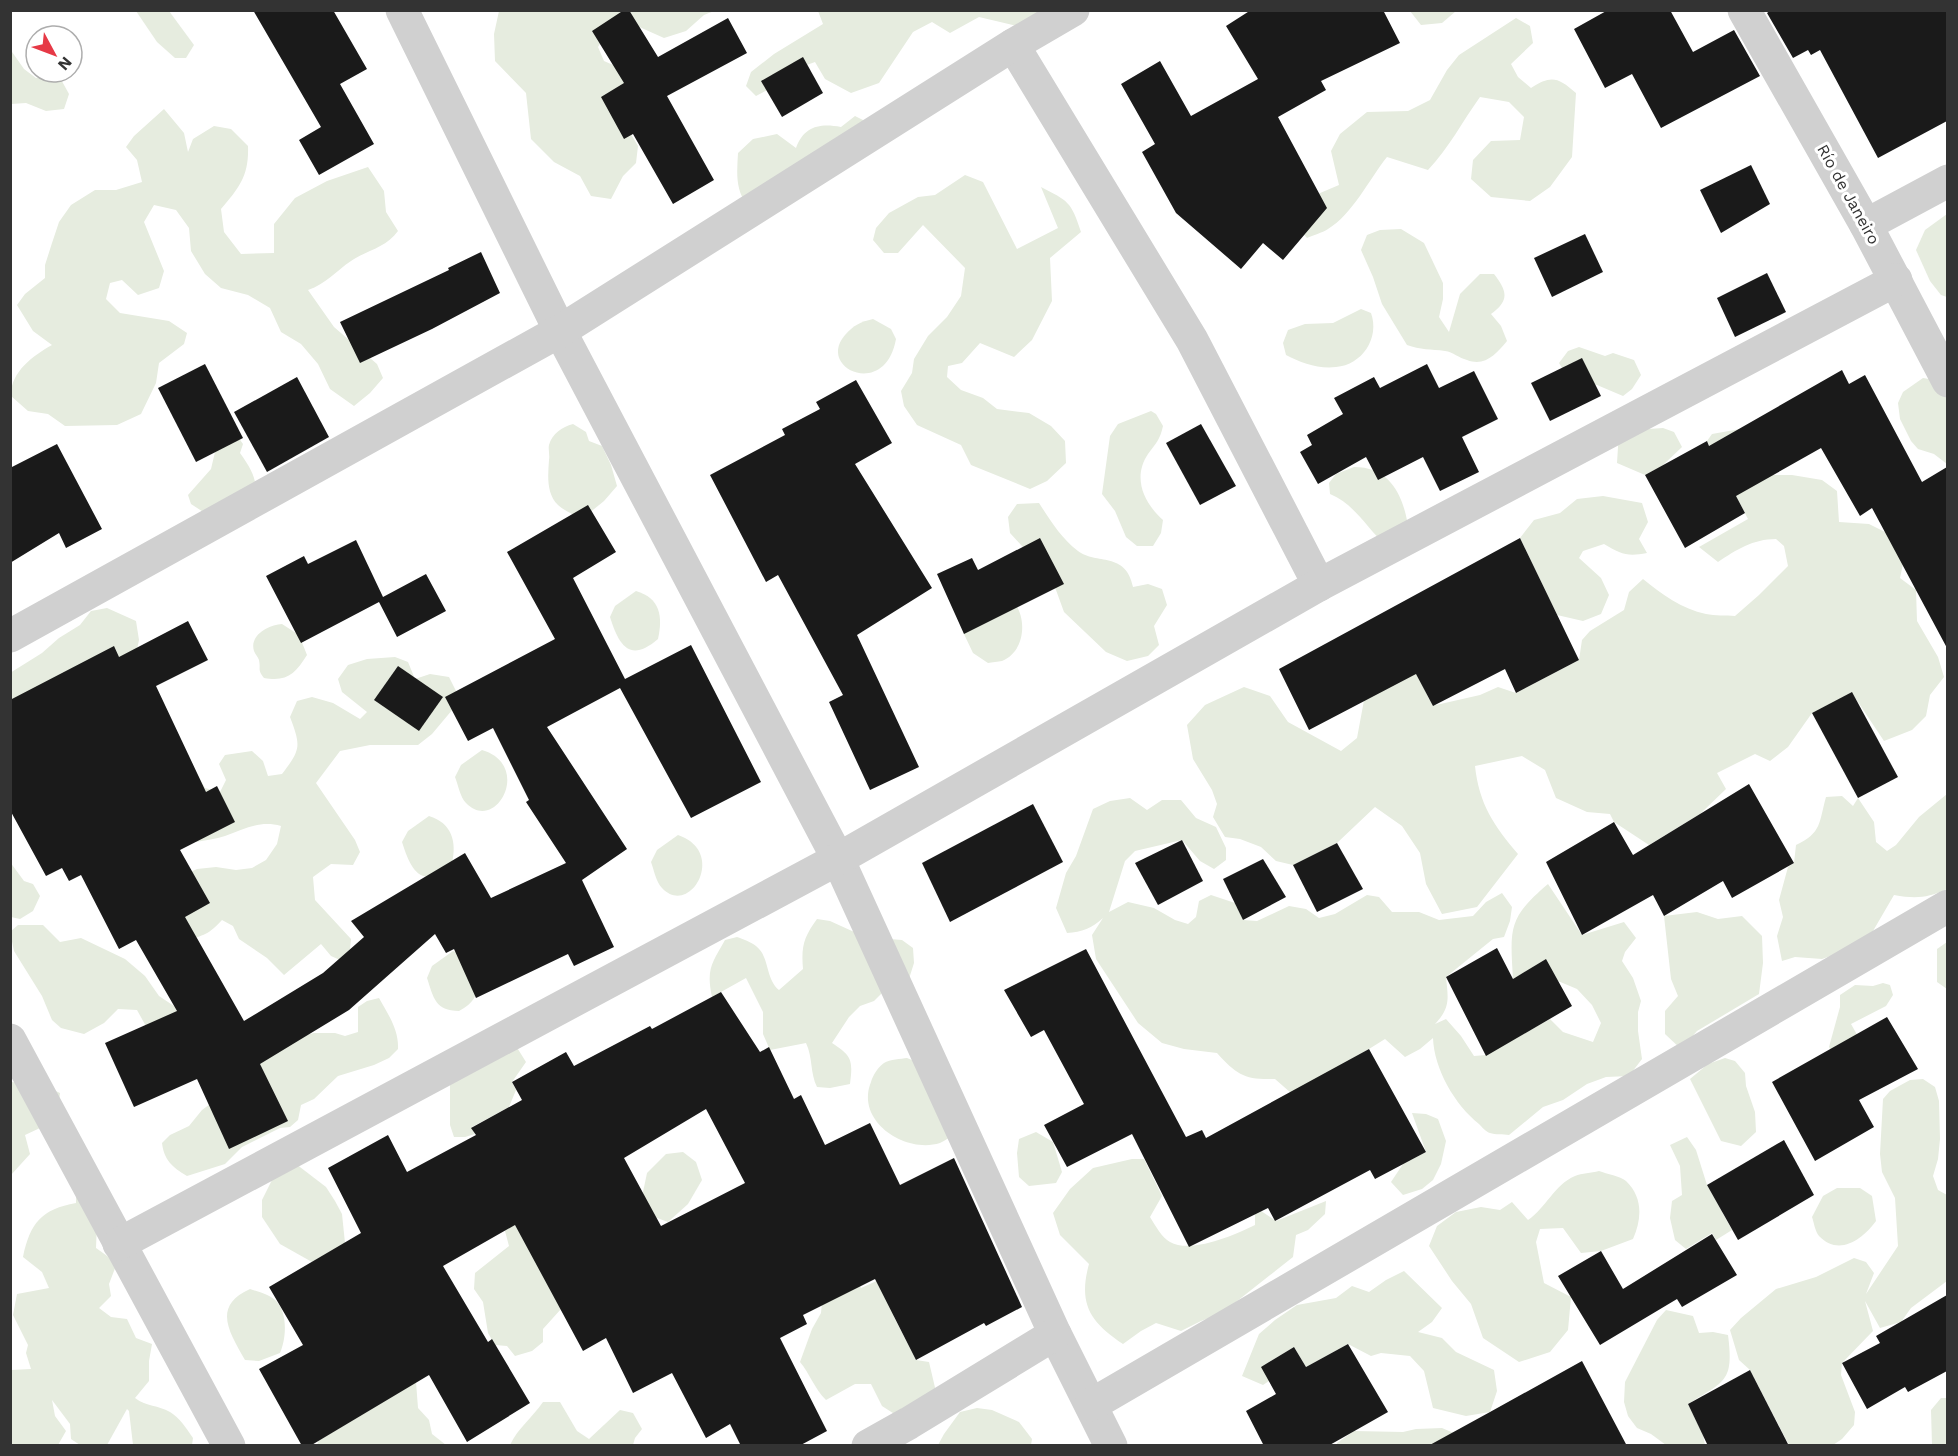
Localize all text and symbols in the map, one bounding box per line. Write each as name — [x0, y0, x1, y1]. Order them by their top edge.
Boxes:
north arrow — [24, 24, 84, 84]
text: N — [54, 53, 76, 74]
street label: Río de Janeiro — [1813, 141, 1884, 248]

